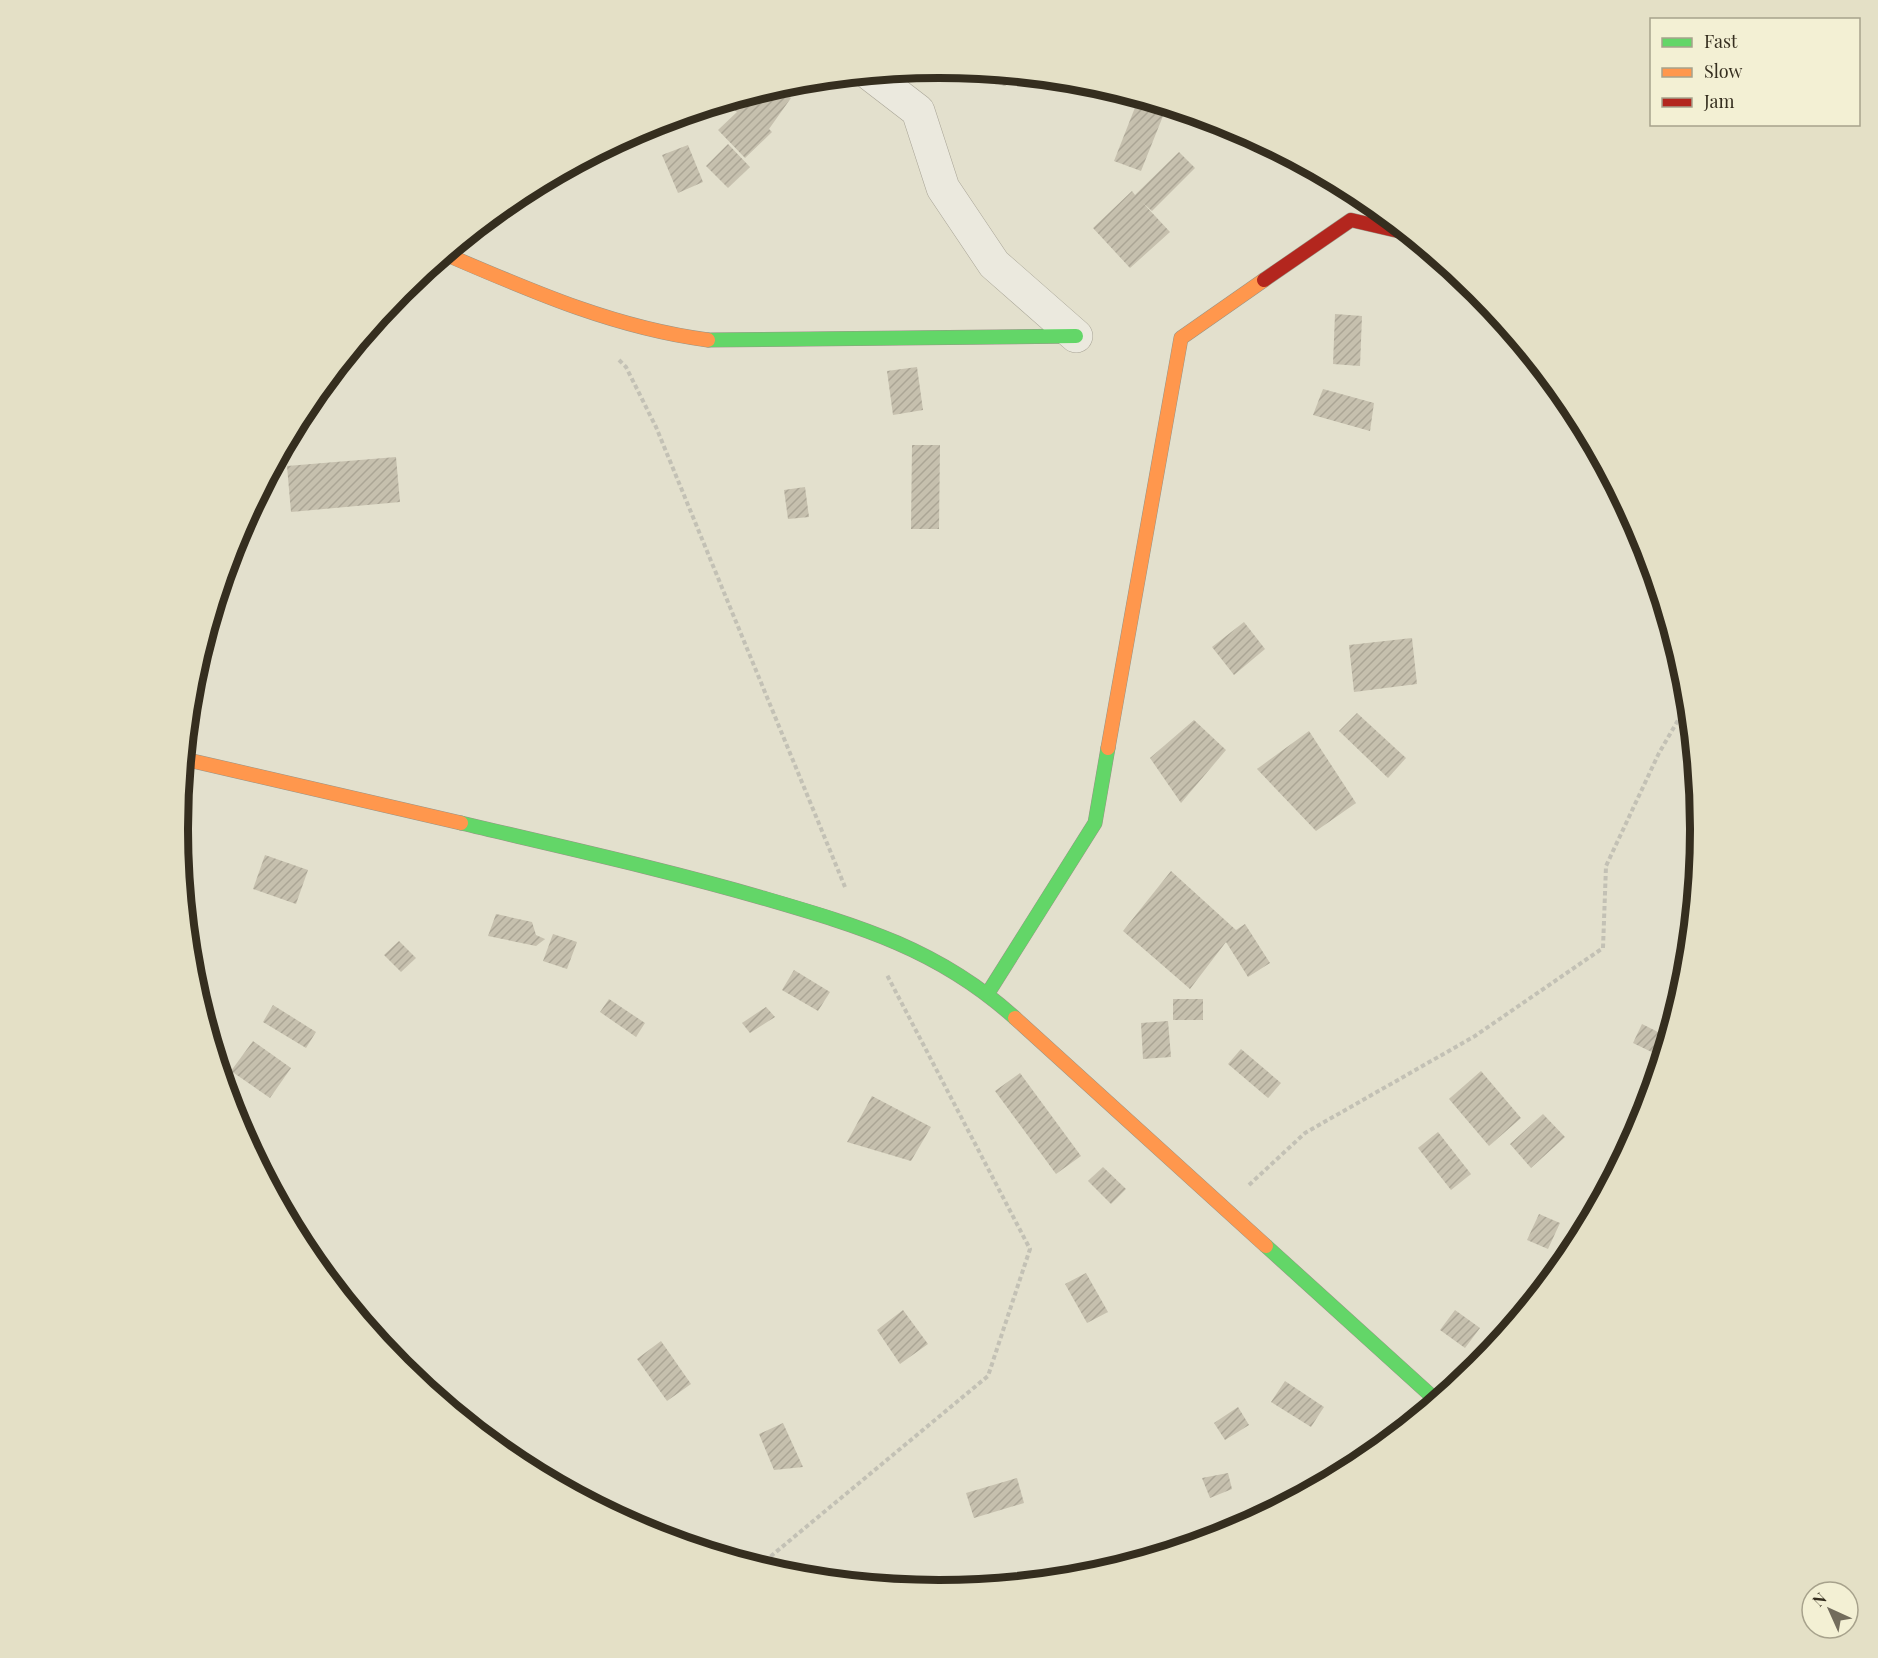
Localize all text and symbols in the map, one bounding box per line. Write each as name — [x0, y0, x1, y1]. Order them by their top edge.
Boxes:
legend — [1650, 18, 1860, 126]
text: Fast — [1704, 29, 1738, 53]
text: Slow — [1704, 59, 1742, 83]
text: Jam — [1703, 89, 1734, 113]
north arrow — [1800, 1580, 1860, 1640]
text: N — [1808, 1587, 1831, 1611]

